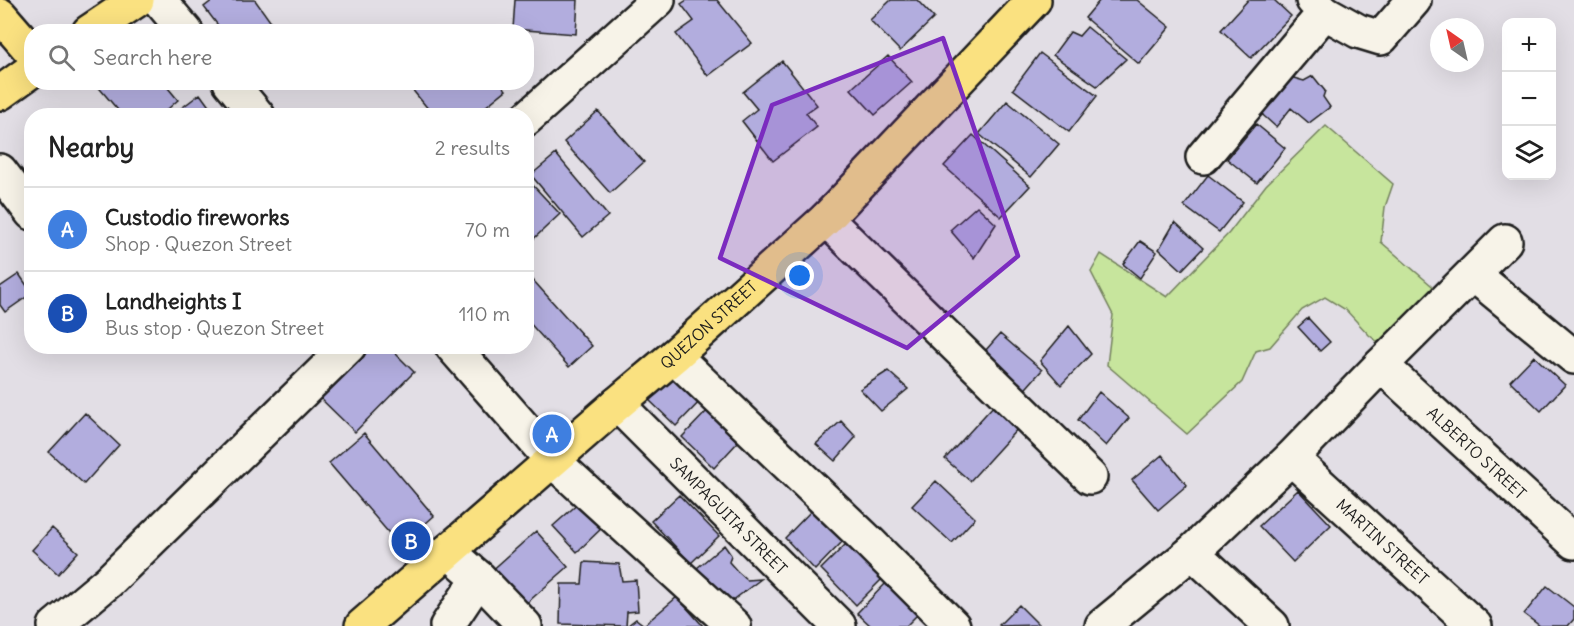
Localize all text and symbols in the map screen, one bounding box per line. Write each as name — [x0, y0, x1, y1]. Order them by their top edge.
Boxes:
north arrow — [1430, 18, 1484, 72]
map controls — [1502, 18, 1556, 180]
button: + — [1502, 18, 1556, 72]
search box — [24, 24, 534, 90]
icon: search — [45, 41, 78, 74]
text: Search here — [93, 43, 212, 71]
button: − — [1502, 72, 1556, 126]
button: layers — [1502, 126, 1556, 180]
text: Nearby — [48, 131, 134, 164]
text: 2 results — [435, 135, 510, 160]
text: Custodio fireworks — [105, 203, 289, 231]
text: A — [61, 217, 74, 242]
text: 70 m — [465, 217, 510, 242]
text: Shop · Quezon Street — [105, 231, 292, 256]
your location — [785, 261, 814, 290]
street label: QUEZON STREET — [656, 276, 761, 373]
text: Landheights I — [105, 287, 242, 315]
text: B — [61, 301, 74, 326]
text: 110 m — [459, 301, 510, 326]
text: Bus stop · Quezon Street — [105, 315, 324, 340]
street label: ALBERTO STREET — [1423, 402, 1531, 503]
pin: A — [532, 412, 572, 456]
street label: SAMPAGUITA STREET — [666, 453, 791, 578]
street label: MARTIN STREET — [1332, 494, 1433, 589]
pin: B — [392, 518, 430, 564]

